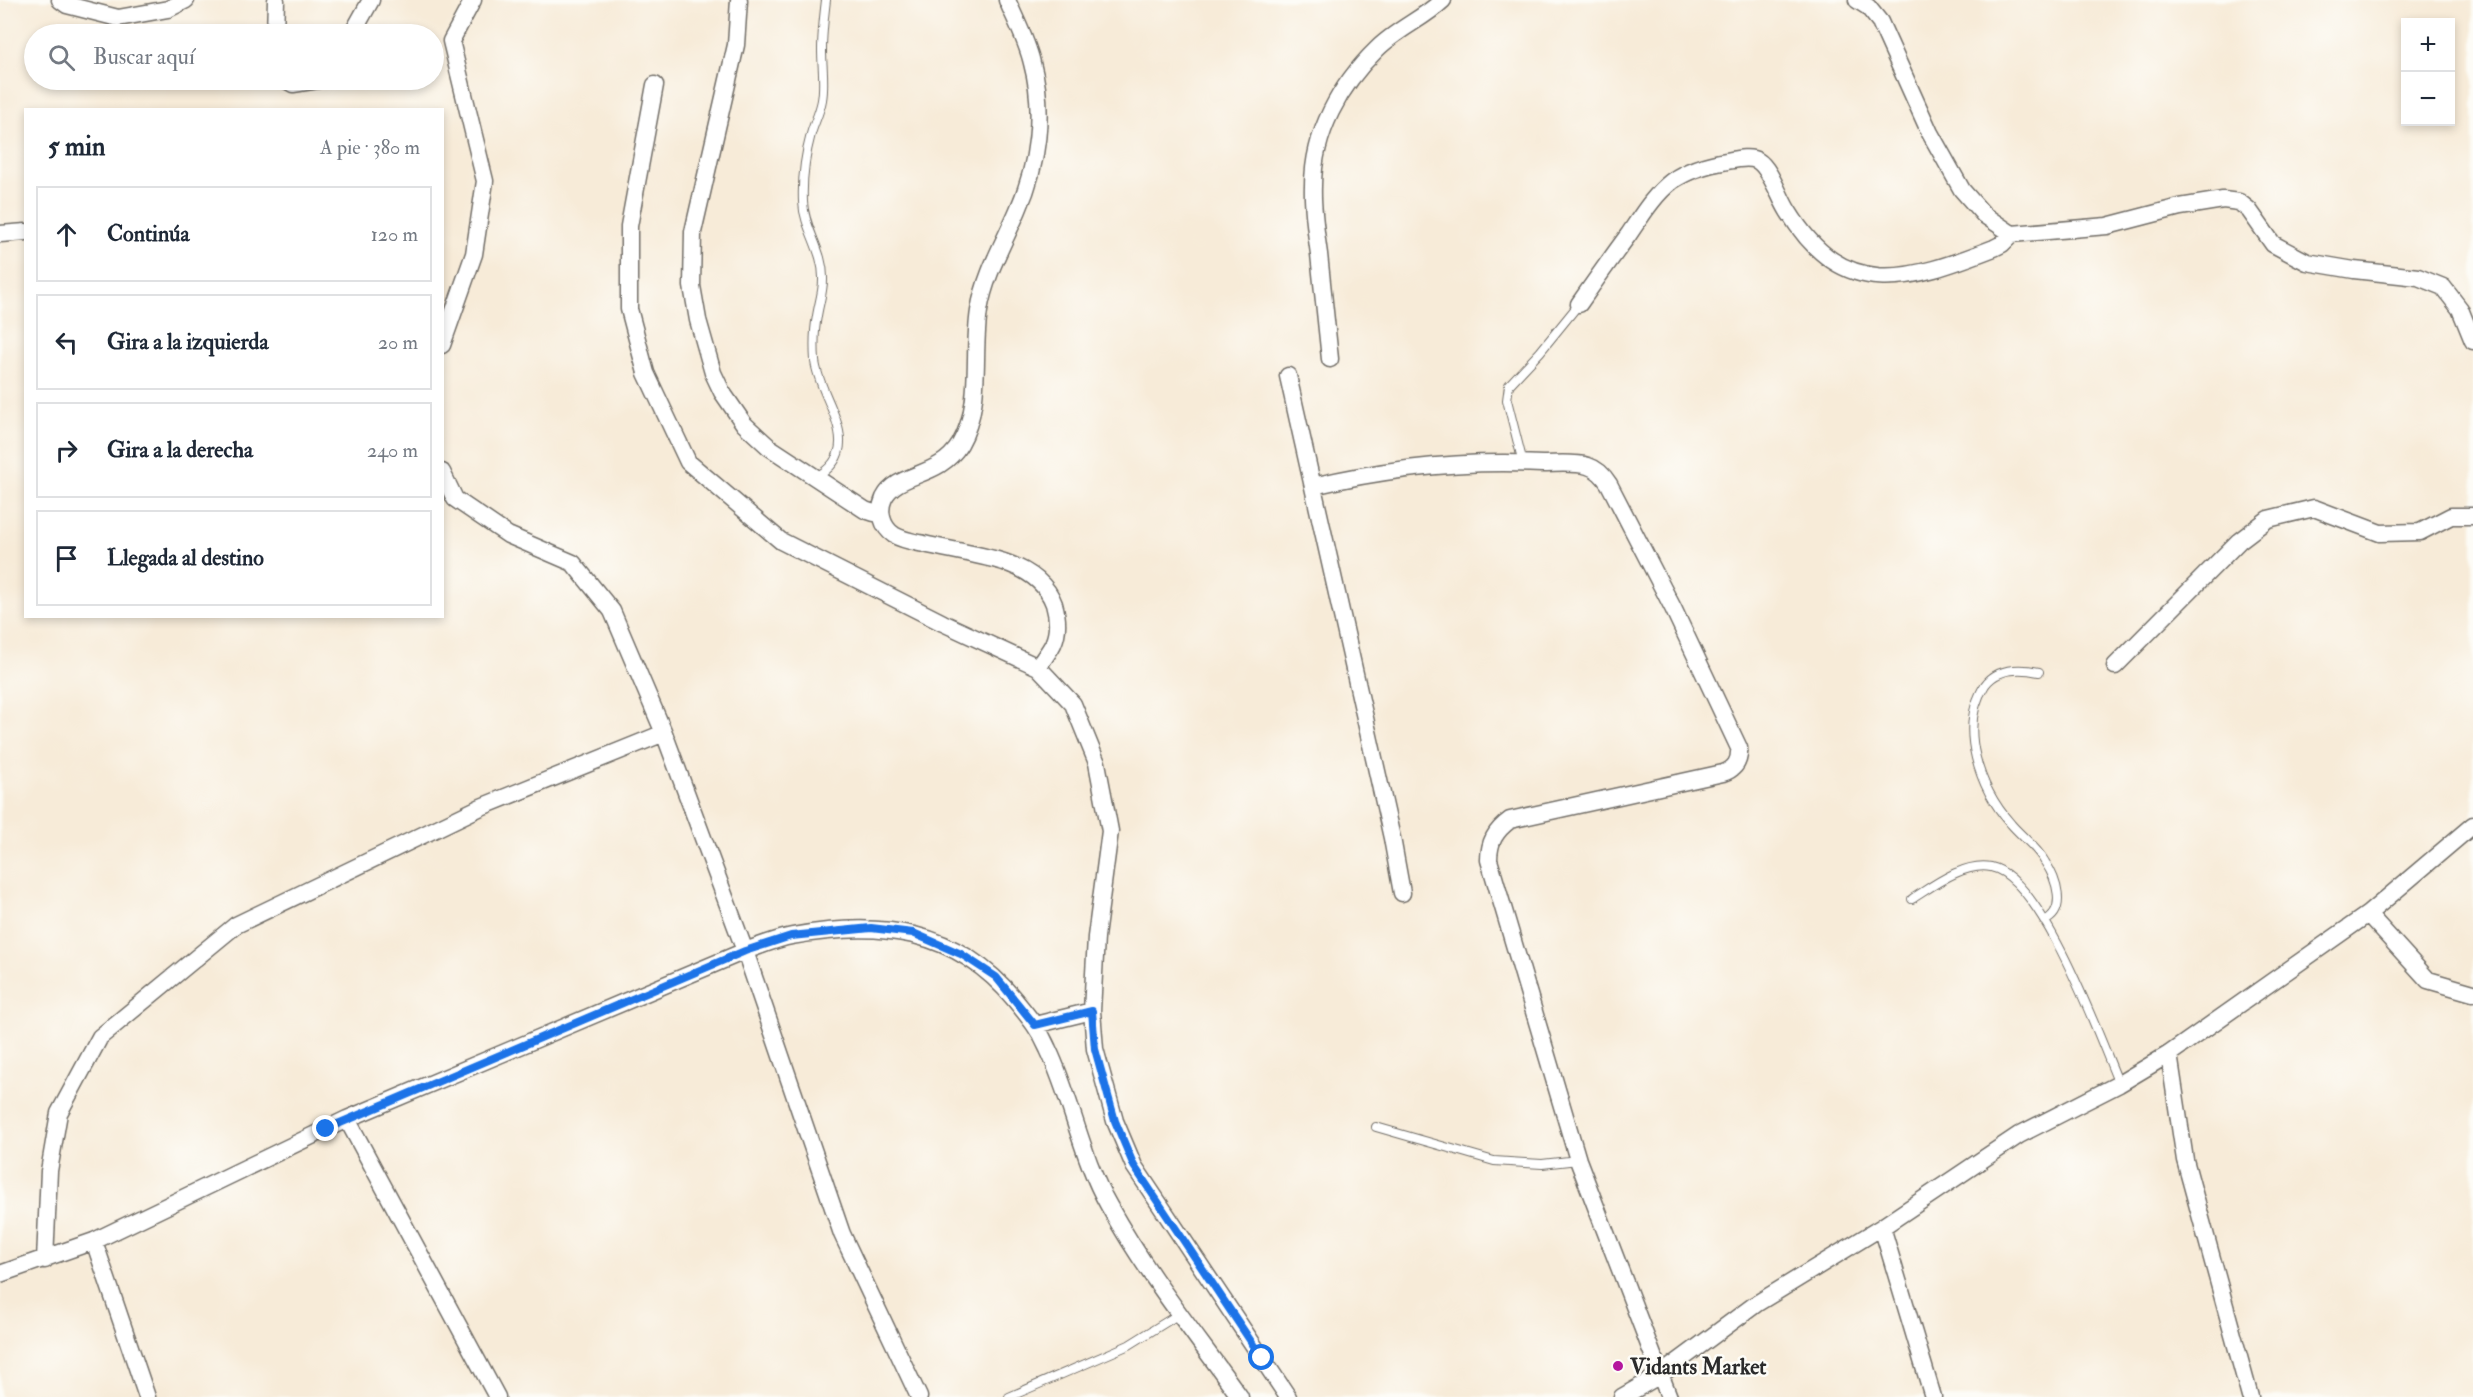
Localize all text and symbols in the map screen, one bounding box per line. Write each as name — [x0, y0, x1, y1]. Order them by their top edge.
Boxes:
map controls — [2401, 18, 2455, 126]
button: + — [2401, 18, 2455, 72]
search box — [24, 24, 444, 90]
icon: search — [45, 41, 78, 74]
text: Buscar aquí — [93, 43, 195, 71]
button: − — [2401, 72, 2455, 126]
text: 5 min — [48, 131, 105, 163]
text: A pie · 380 m — [320, 135, 420, 160]
icon: ahead — [50, 218, 83, 251]
text: Continúa — [107, 220, 190, 248]
text: 120 m — [371, 222, 418, 247]
icon: left — [50, 326, 83, 359]
text: Gira a la izquierda — [107, 328, 268, 356]
text: 20 m — [378, 330, 418, 355]
icon: right — [50, 434, 83, 467]
text: Gira a la derecha — [107, 436, 253, 464]
text: 240 m — [367, 438, 418, 463]
icon: arrive — [50, 542, 83, 575]
text: Llegada al destino — [107, 544, 264, 572]
route end — [312, 1115, 338, 1141]
route start — [1248, 1344, 1274, 1370]
place label: Vidants Market — [1629, 1353, 1767, 1381]
marker: Vidants Market — [1611, 1359, 1625, 1373]

